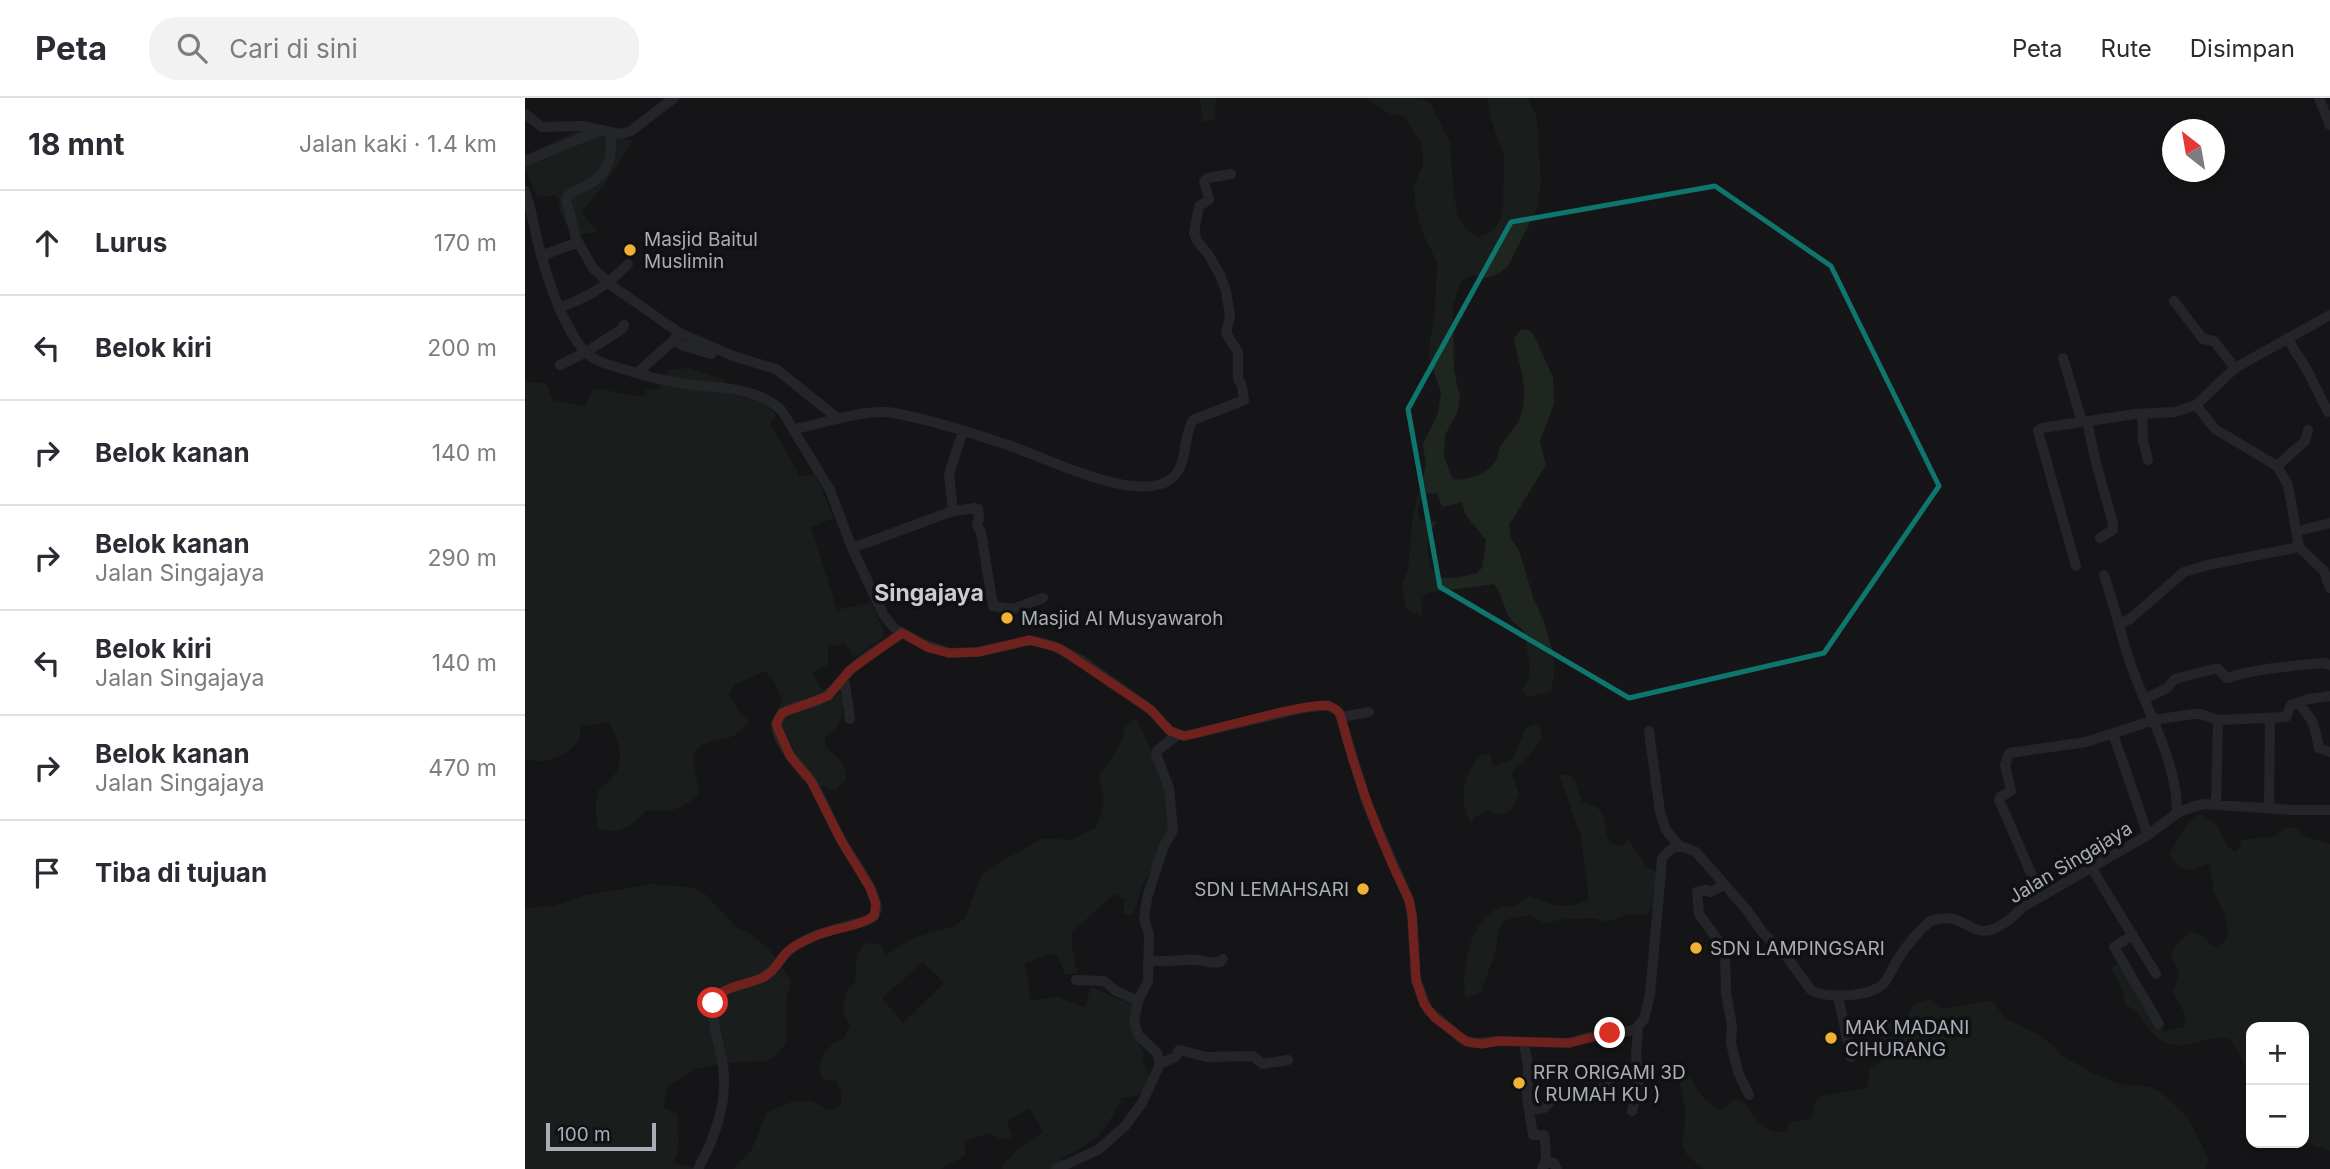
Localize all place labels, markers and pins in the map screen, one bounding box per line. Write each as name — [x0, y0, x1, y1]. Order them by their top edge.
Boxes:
place label: Masjid Baitul Muslimin — [644, 228, 758, 273]
marker: Masjid Baitul Muslimin — [622, 242, 638, 258]
place label: Masjid Al Musyawaroh — [1021, 607, 1223, 630]
marker: Masjid Al Musyawaroh — [999, 610, 1015, 626]
place label: SDN LEMAHSARI — [1194, 878, 1349, 901]
marker: SDN LEMAHSARI — [1355, 881, 1371, 897]
place label: SDN LAMPINGSARI — [1710, 937, 1885, 960]
marker: SDN LAMPINGSARI — [1688, 940, 1704, 956]
place label: MAK MADANI CIHURANG — [1845, 1016, 1969, 1061]
marker: MAK MADANI CIHURANG — [1823, 1030, 1839, 1046]
place label: RFR ORIGAMI 3D ( RUMAH KU ) — [1533, 1061, 1686, 1106]
marker: RFR ORIGAMI 3D ( RUMAH KU ) — [1511, 1075, 1527, 1091]

